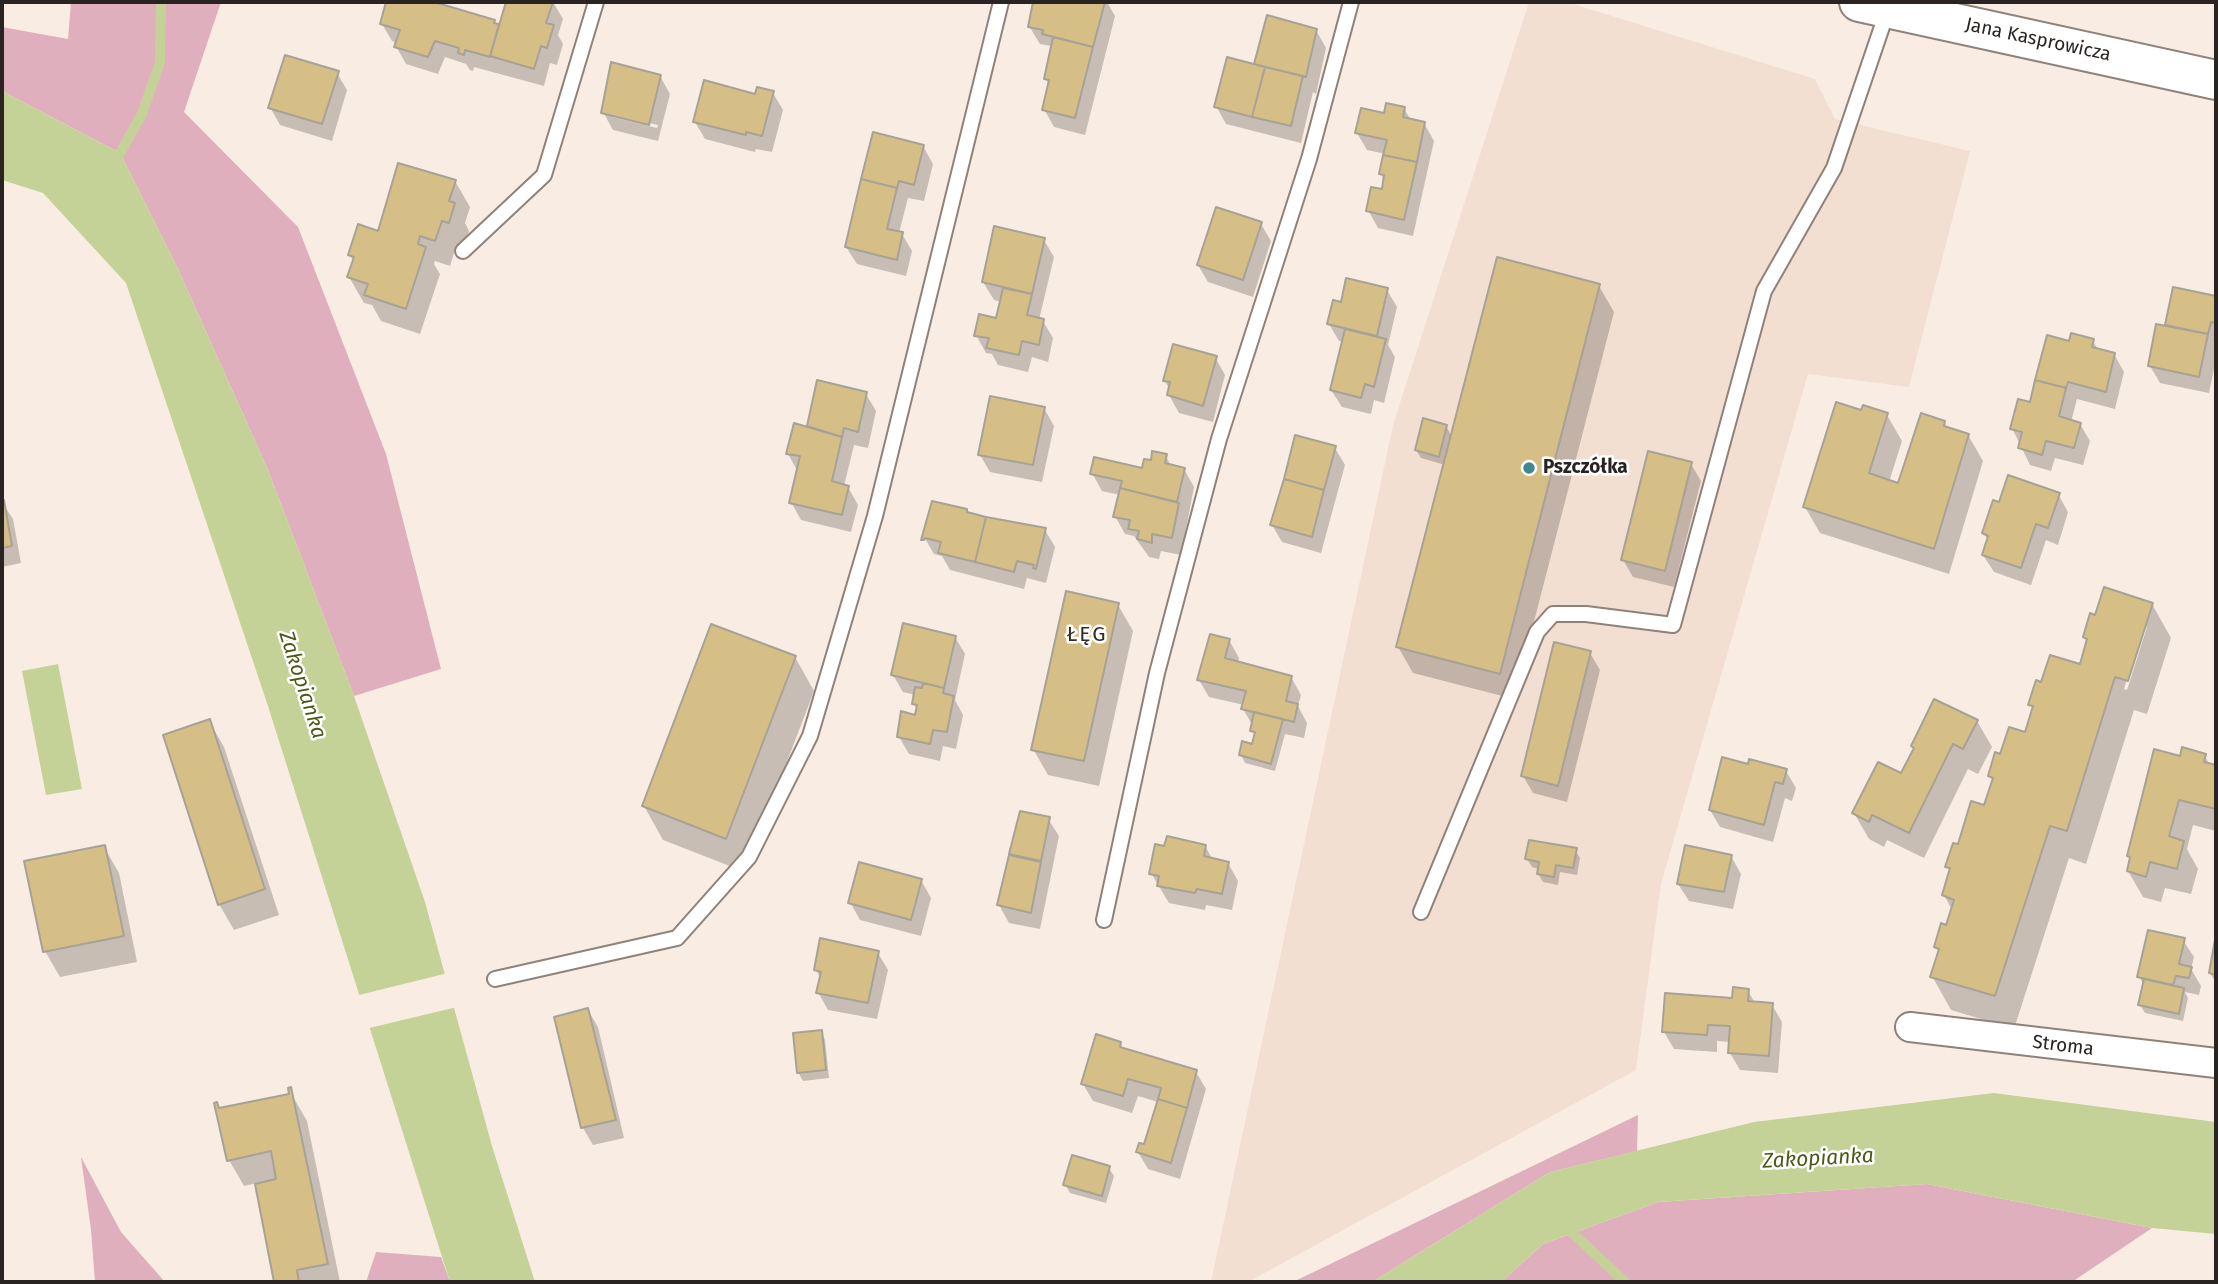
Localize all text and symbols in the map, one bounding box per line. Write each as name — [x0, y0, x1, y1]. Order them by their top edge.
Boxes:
street label: Jana Kasprowicza — [1963, 13, 2113, 67]
place label: Pszczółka — [1543, 457, 1628, 479]
marker: Pszczółka — [1521, 460, 1537, 476]
district label: ŁĘG — [1067, 622, 1107, 648]
water label: Zakopianka — [273, 628, 331, 742]
street label: Stroma — [2031, 1031, 2095, 1061]
water label: Zakopianka — [1762, 1144, 1874, 1174]

